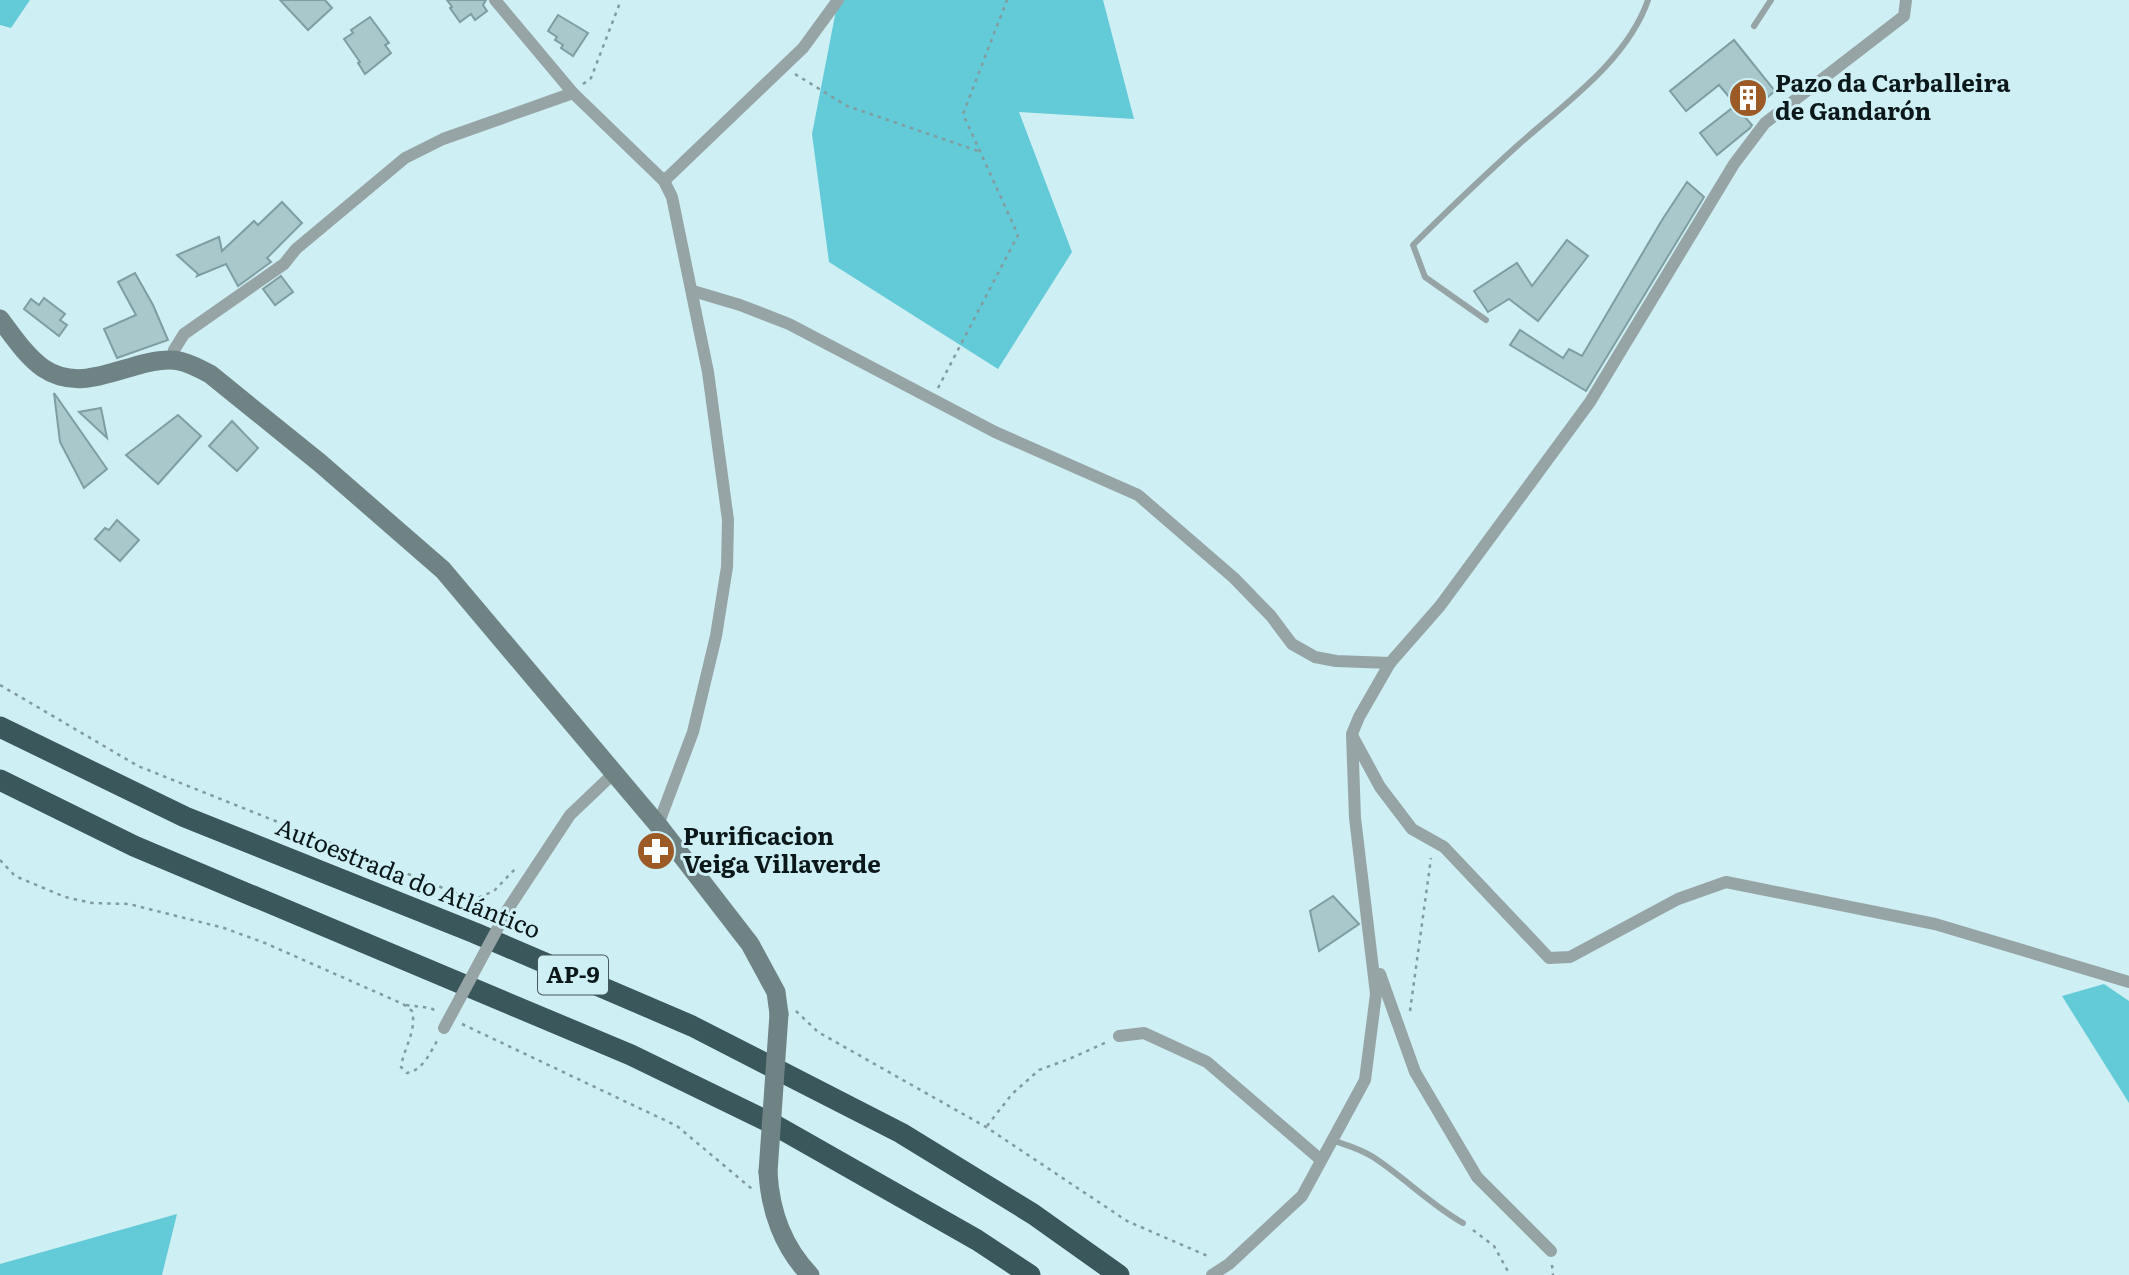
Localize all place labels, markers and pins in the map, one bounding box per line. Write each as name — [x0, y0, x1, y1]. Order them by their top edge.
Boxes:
place label: Pazo da Carballeira de Gandarón — [1775, 64, 2010, 127]
building icon: Pazo da Carballeira de Gandarón — [1727, 77, 1769, 119]
place label: Purificacion Veiga Villaverde — [683, 817, 881, 880]
pharmacy icon: Purificacion Veiga Villaverde — [635, 830, 677, 872]

